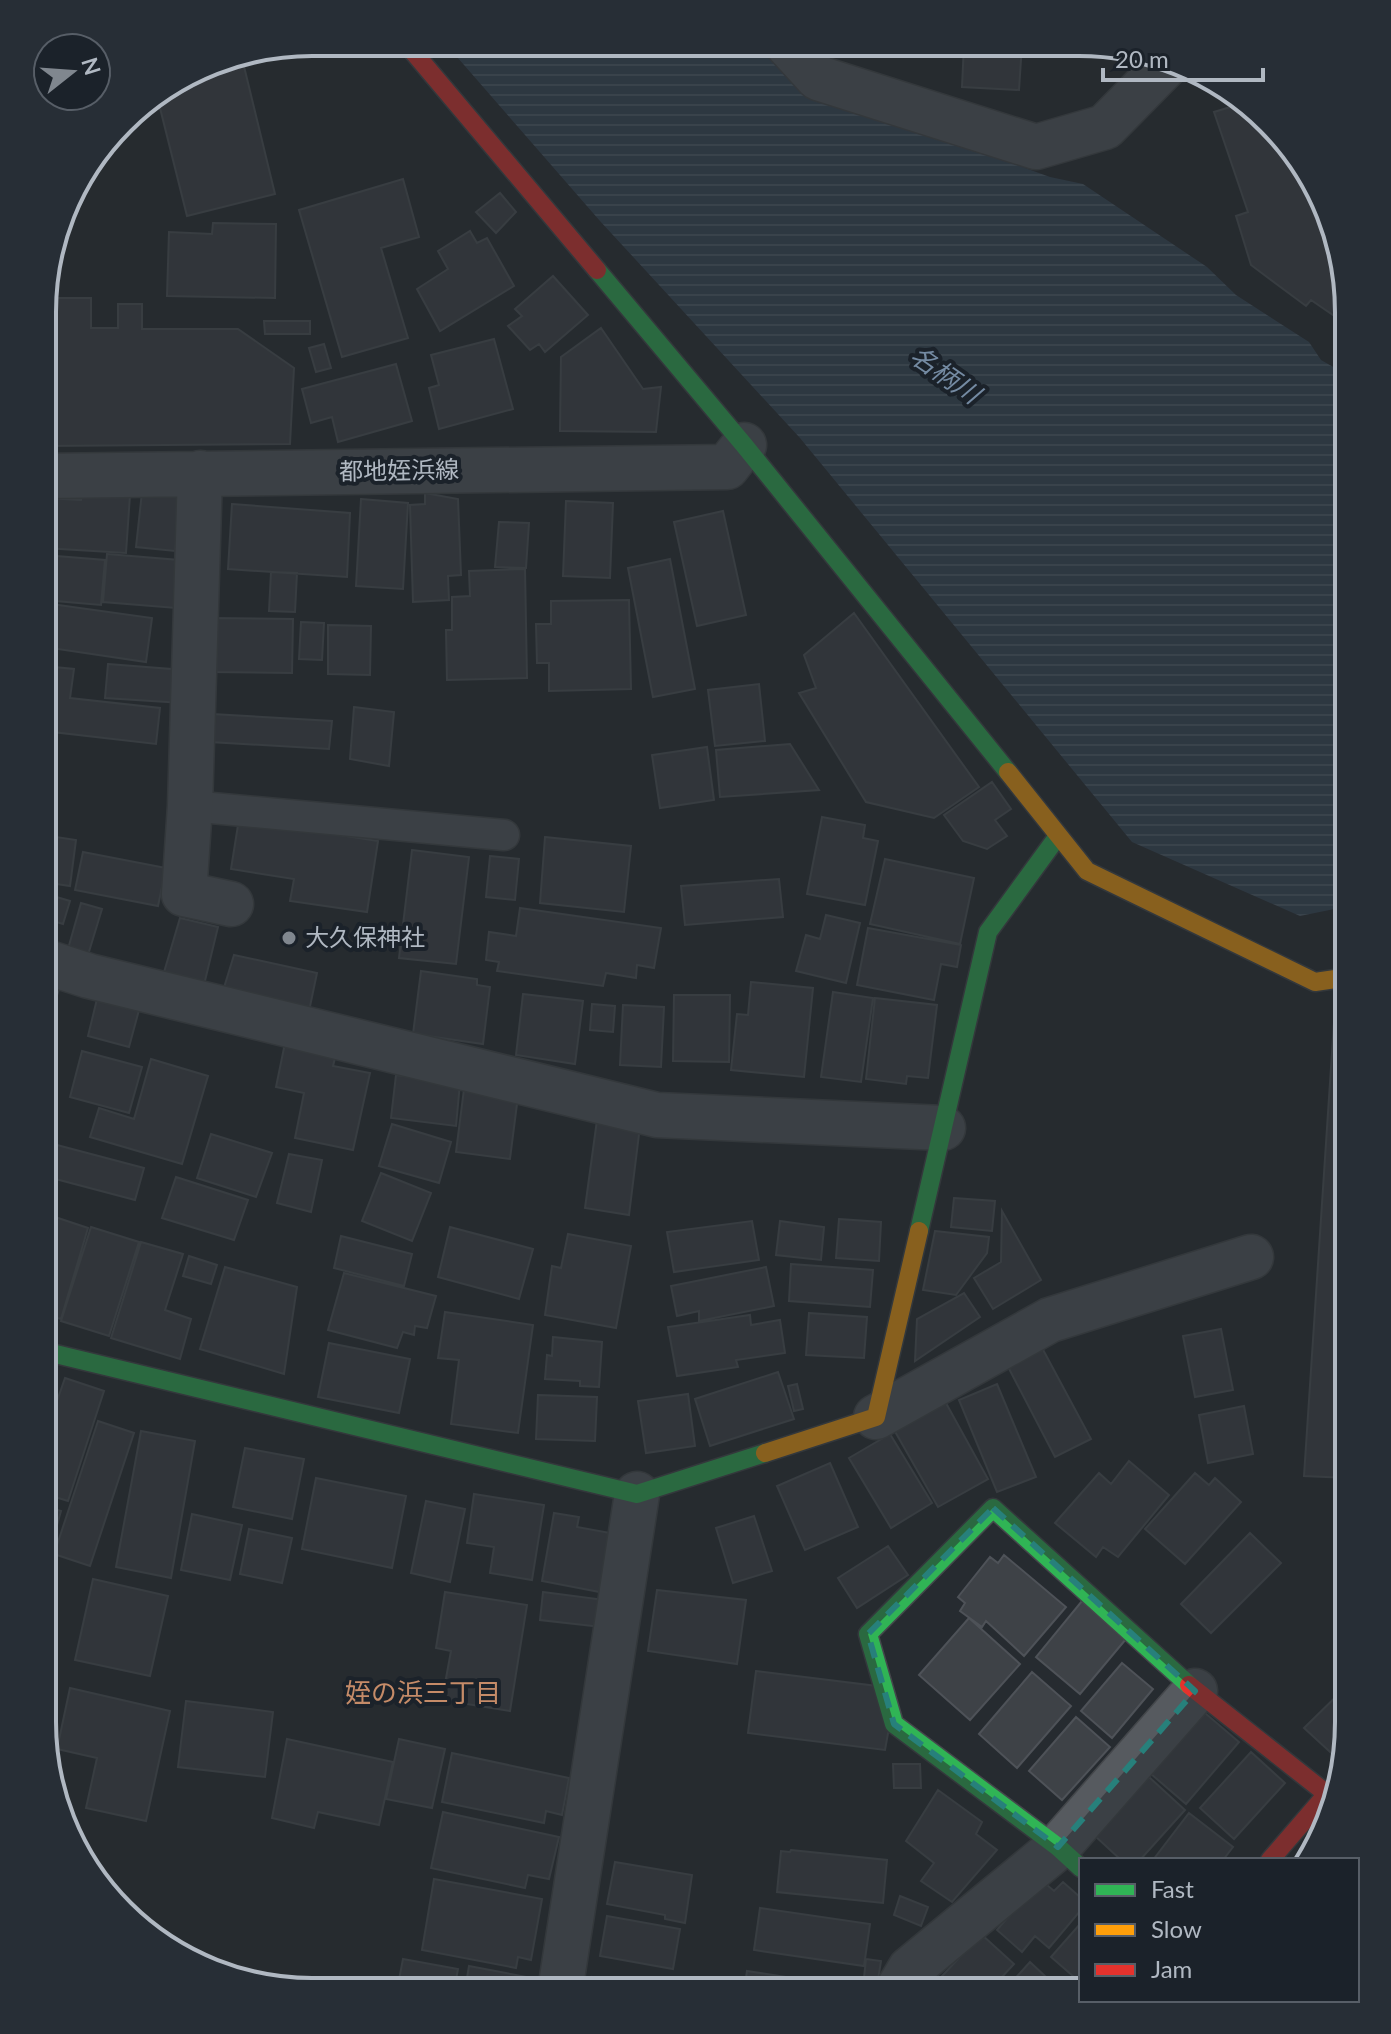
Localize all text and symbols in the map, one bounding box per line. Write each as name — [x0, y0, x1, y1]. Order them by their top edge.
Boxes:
north arrow — [32, 32, 112, 112]
scale bar — [1103, 32, 1263, 82]
text: 20 m — [1115, 44, 1169, 73]
text: N — [76, 54, 107, 78]
water label: 名柄川 — [904, 339, 989, 411]
street label: 都地姪浜線 — [339, 454, 459, 485]
place label: 大久保神社 — [305, 922, 425, 951]
marker: 大久保神社 — [280, 929, 298, 947]
district label: 姪の浜三丁目 — [345, 1676, 501, 1708]
legend — [1079, 1858, 1359, 2002]
text: Fast — [1151, 1874, 1194, 1903]
text: Slow — [1151, 1914, 1202, 1943]
text: Jam — [1151, 1954, 1192, 1983]

